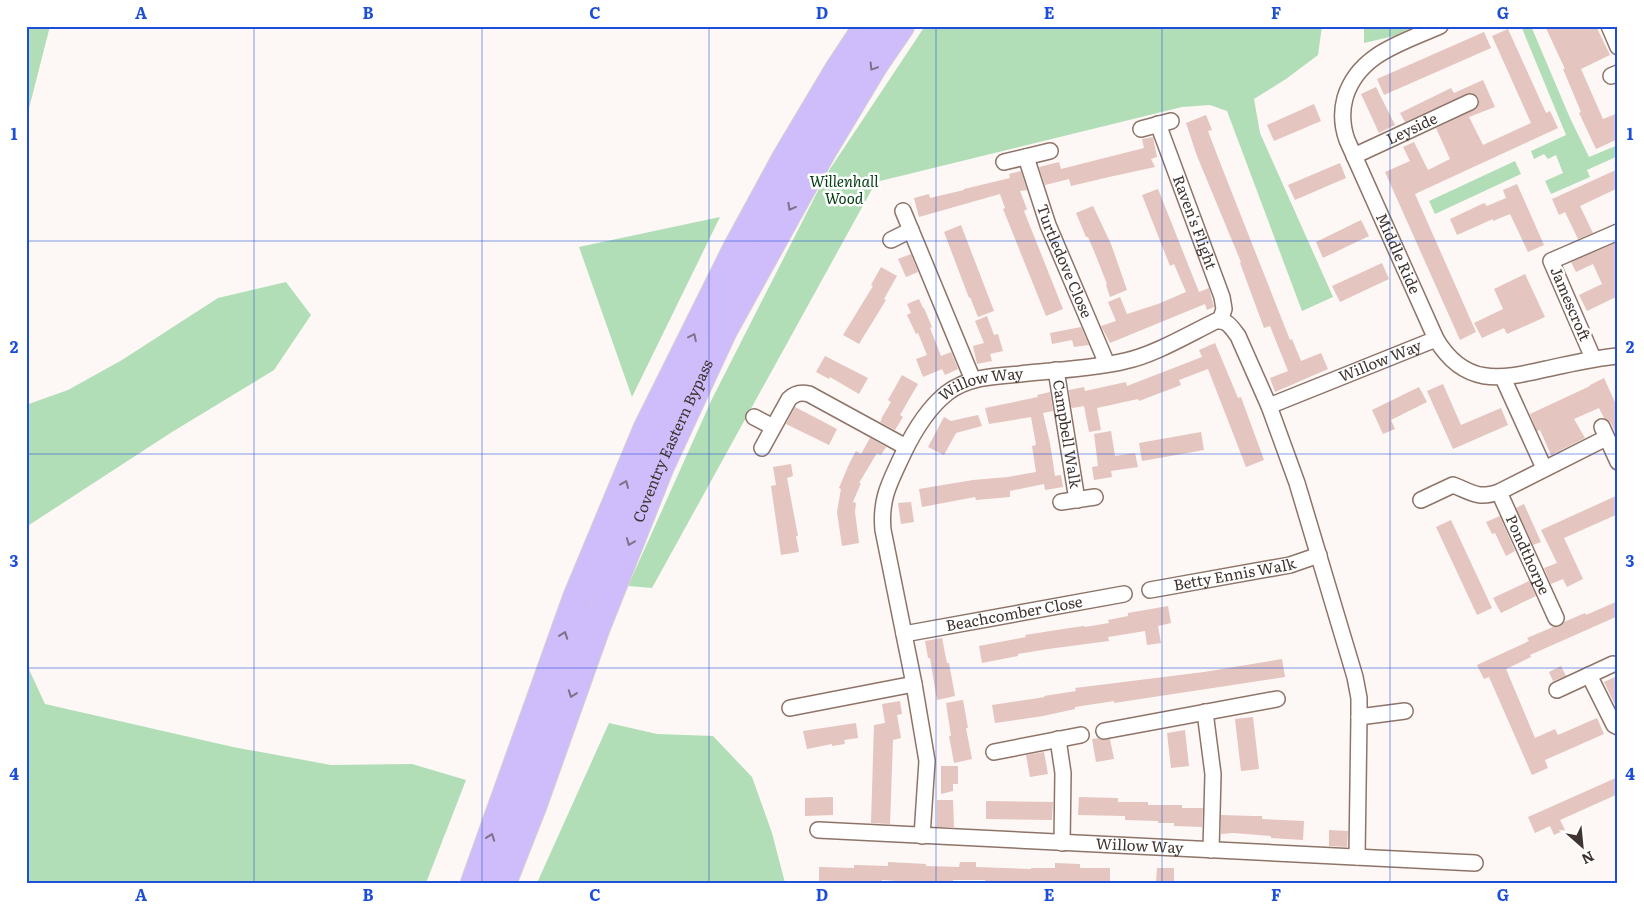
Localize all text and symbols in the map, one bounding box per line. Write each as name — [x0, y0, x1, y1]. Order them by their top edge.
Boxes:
text: A — [135, 0, 147, 24]
text: B — [362, 0, 374, 24]
text: C — [589, 0, 601, 24]
text: D — [816, 0, 828, 24]
text: E — [1044, 0, 1055, 24]
text: F — [1271, 0, 1281, 24]
text: G — [1497, 0, 1509, 24]
one-way arrow — [870, 61, 879, 70]
street label: Leyside — [1382, 106, 1441, 149]
text: 1 — [11, 121, 18, 145]
text: 1 — [1627, 121, 1634, 145]
park label: Willenhall Wood — [810, 169, 879, 209]
street label: Raven's Flight — [1168, 171, 1224, 273]
street label: Turtledove Close — [1032, 201, 1099, 321]
one-way arrow — [787, 202, 797, 211]
street label: Middle Ride — [1371, 209, 1427, 297]
street label: Jamescroft — [1545, 263, 1597, 344]
one-way arrow — [687, 333, 697, 342]
street label: Willow Way — [1335, 333, 1425, 387]
text: 2 — [10, 334, 19, 358]
text: 2 — [1626, 334, 1635, 358]
street label: Coventry Eastern Bypass — [626, 355, 718, 525]
street label: Willow Way — [933, 361, 1024, 406]
street label: Campbell Walk — [1048, 378, 1088, 491]
one-way arrow — [618, 480, 629, 489]
street label: Pondthorpe — [1501, 511, 1557, 598]
one-way arrow — [626, 537, 636, 546]
text: 3 — [10, 548, 19, 572]
text: 3 — [1626, 548, 1635, 572]
street label: Betty Ennis Walk — [1171, 551, 1299, 596]
street label: Beachcomber Close — [944, 589, 1084, 636]
one-way arrow — [558, 631, 568, 639]
one-way arrow — [568, 689, 578, 698]
text: 4 — [9, 761, 19, 785]
text: 4 — [1625, 761, 1635, 785]
north arrow — [1556, 822, 1606, 872]
street label: Willow Way — [1095, 831, 1184, 858]
one-way arrow — [485, 833, 495, 842]
text: N — [1578, 847, 1598, 870]
text: A — [135, 882, 147, 906]
text: B — [362, 882, 374, 906]
text: C — [589, 882, 601, 906]
text: D — [816, 882, 828, 906]
text: E — [1044, 882, 1055, 906]
text: F — [1271, 882, 1281, 906]
text: G — [1497, 882, 1509, 906]

